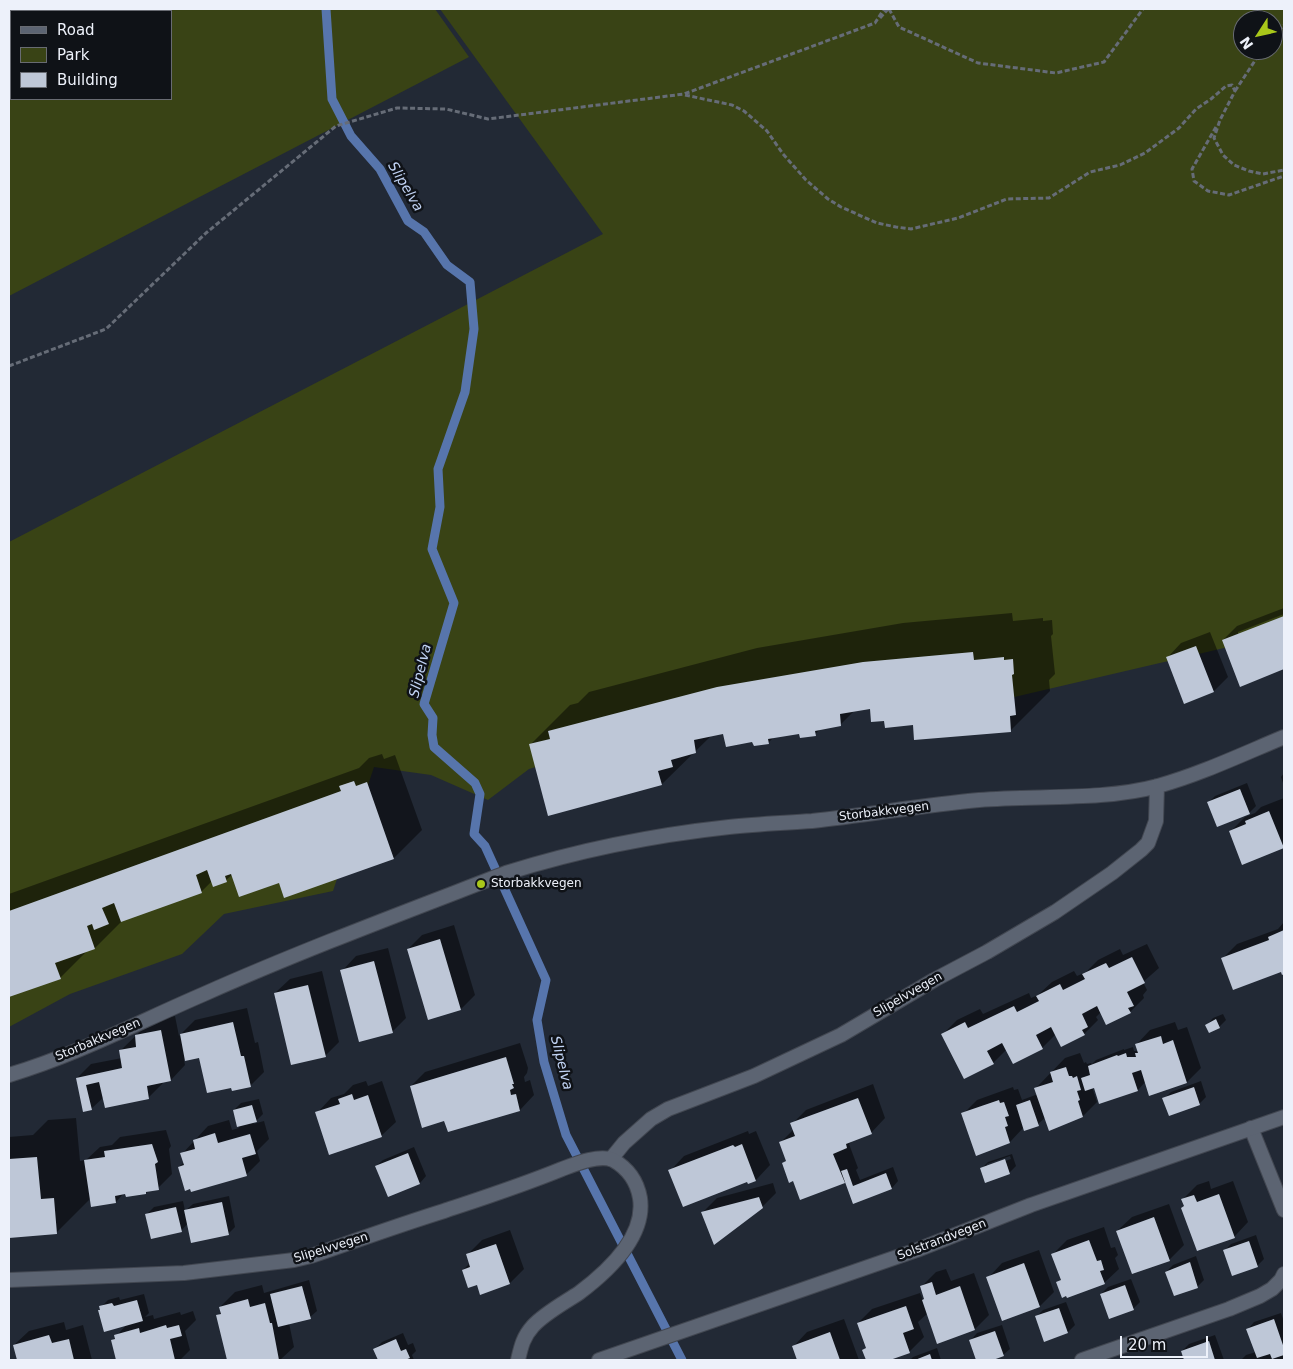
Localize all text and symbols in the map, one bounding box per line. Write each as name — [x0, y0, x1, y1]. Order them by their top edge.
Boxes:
legend — [10, 10, 172, 100]
north arrow — [1233, 10, 1283, 60]
text: Road — [57, 21, 95, 39]
text: N — [1237, 34, 1256, 52]
text: Park — [57, 46, 89, 64]
text: Building — [57, 71, 118, 89]
water label: Slipelva — [384, 159, 426, 215]
water label: Slipelva — [406, 642, 436, 700]
street label: Storbakkvegen — [838, 799, 930, 825]
place label: Storbakkvegen — [491, 877, 582, 891]
marker: Storbakkvegen — [475, 878, 487, 890]
street label: Slipelvvegen — [871, 970, 945, 1020]
street label: Storbakkvegen — [54, 1016, 142, 1064]
water label: Slipelva — [546, 1034, 576, 1092]
street label: Solstrandvegen — [896, 1216, 988, 1264]
street label: Slipelvvegen — [292, 1230, 370, 1266]
scale bar — [1123, 1326, 1210, 1358]
text: 20 m — [1128, 1336, 1166, 1354]

